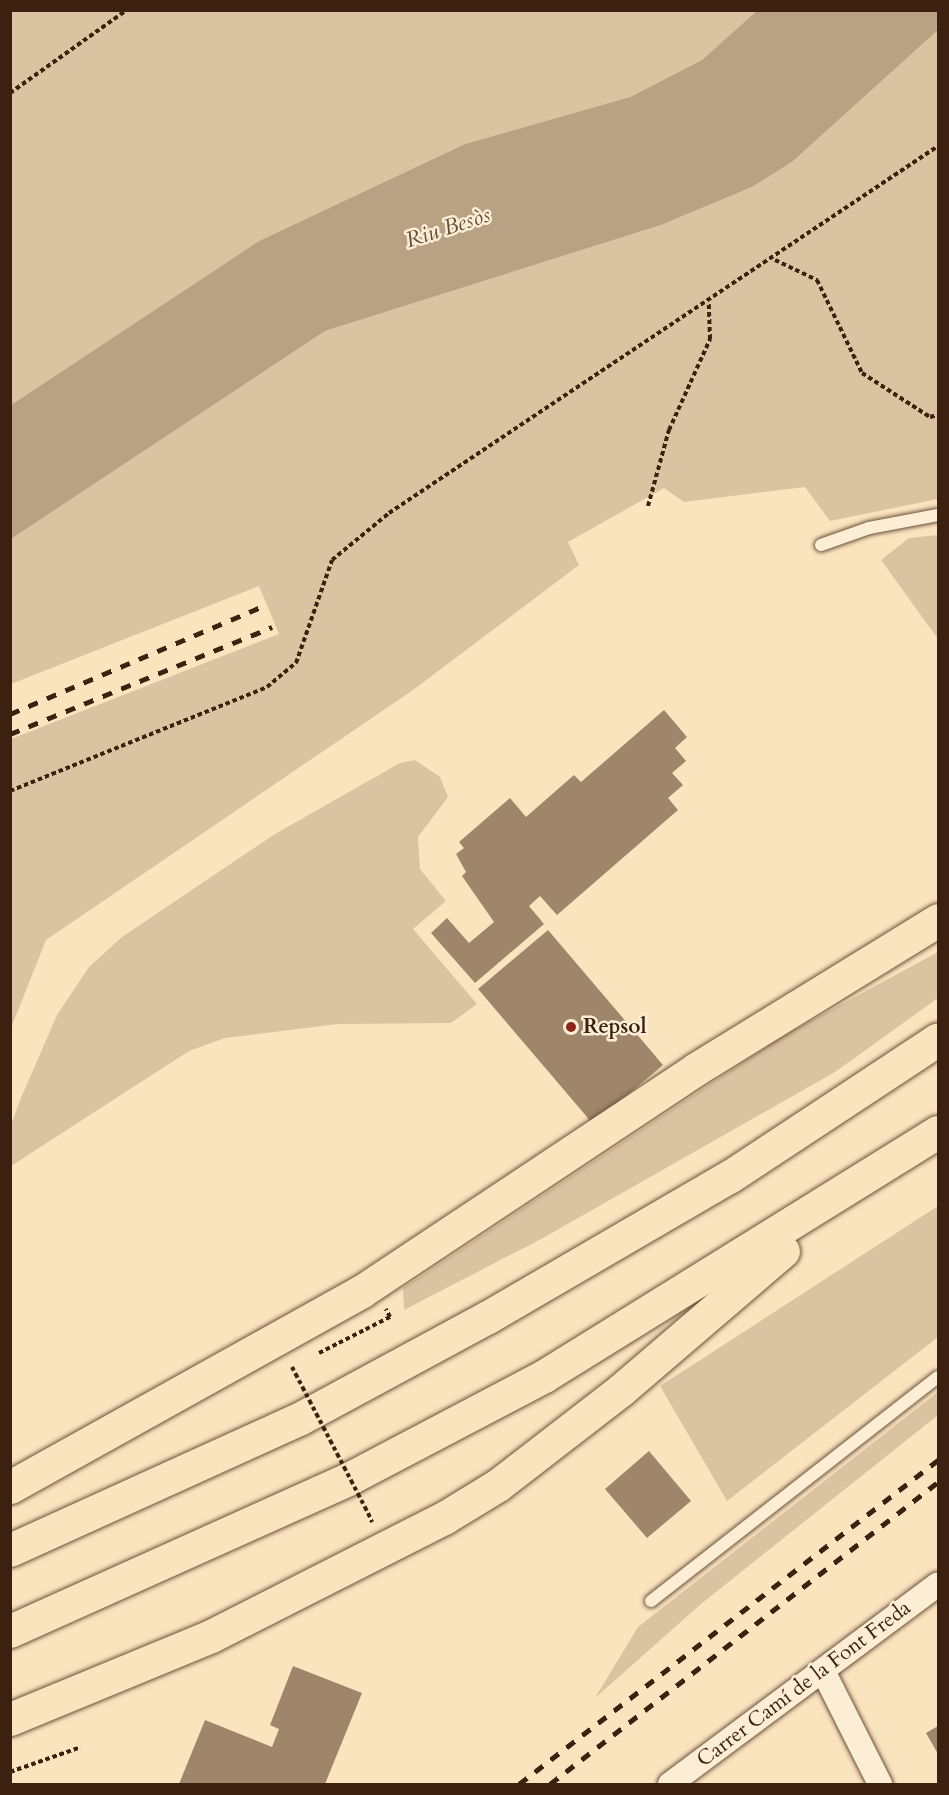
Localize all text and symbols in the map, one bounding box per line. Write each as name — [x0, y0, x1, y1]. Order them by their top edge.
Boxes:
water label: Riu Besòs — [402, 202, 494, 254]
place label: Repsol — [583, 1014, 647, 1040]
marker: Repsol — [564, 1020, 578, 1034]
street label: Carrer Camí de la Font Freda — [692, 1595, 916, 1773]

